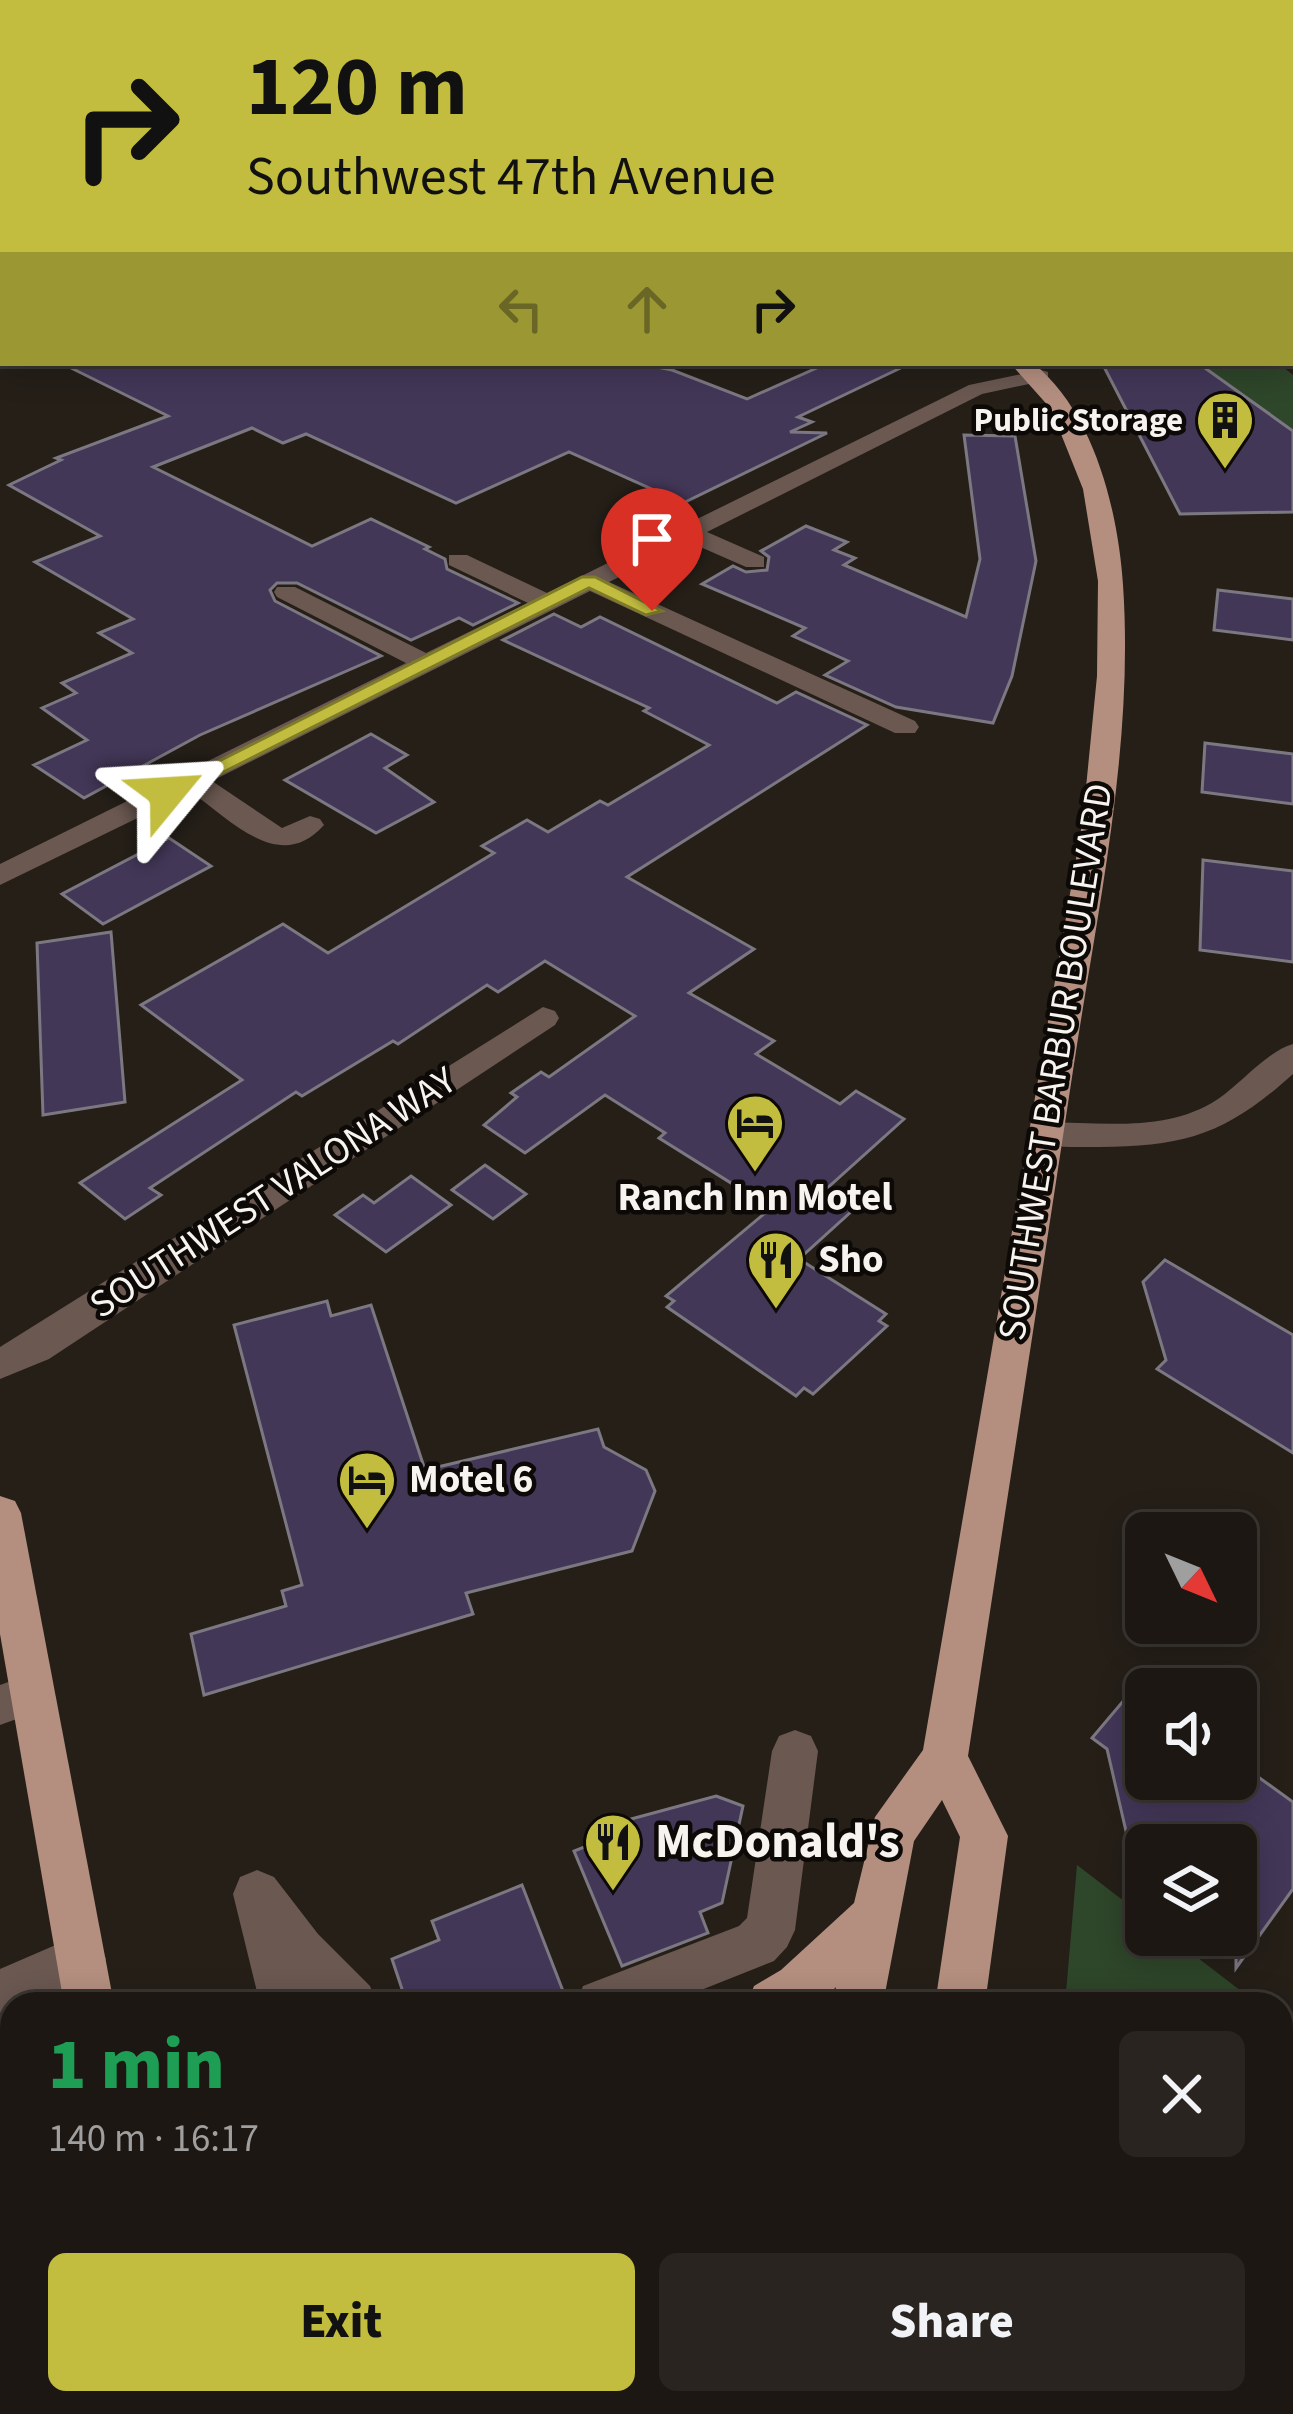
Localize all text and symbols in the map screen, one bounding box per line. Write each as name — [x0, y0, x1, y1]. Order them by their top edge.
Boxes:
text: 120 m — [246, 28, 468, 148]
icon: right — [48, 48, 204, 204]
text: Southwest 47th Avenue — [246, 139, 776, 216]
icon: left — [488, 276, 554, 342]
icon: ahead — [614, 276, 680, 342]
icon: right — [740, 276, 806, 342]
building icon: Public Storage — [1194, 389, 1256, 471]
place label: Public Storage — [974, 397, 1183, 444]
pin — [601, 488, 703, 611]
icon: arrive — [619, 506, 685, 572]
position arrow — [104, 730, 230, 856]
street label: SOUTHWEST BARBUR BOULEVARD — [984, 780, 1128, 1344]
street label: SOUTHWEST VALONA WAY — [79, 1053, 468, 1333]
hotel icon: Ranch Inn Motel — [724, 1092, 786, 1174]
place label: Ranch Inn Motel — [618, 1170, 892, 1226]
restaurant icon: Sho — [745, 1229, 807, 1311]
place label: Sho — [818, 1232, 884, 1288]
hotel icon: Motel 6 — [336, 1449, 398, 1531]
place label: Motel 6 — [409, 1452, 533, 1508]
north arrow — [1125, 1512, 1257, 1644]
map controls — [1125, 1512, 1257, 1956]
button: sound — [1125, 1668, 1257, 1800]
place label: McDonald's — [655, 1808, 900, 1876]
restaurant icon: McDonald's — [582, 1811, 644, 1893]
button: layers — [1125, 1824, 1257, 1956]
text: 1 min — [48, 2014, 225, 2117]
button: close — [1119, 2031, 1245, 2157]
text: 140 m · 16:17 — [48, 2111, 259, 2167]
button: Exit — [48, 2253, 635, 2391]
button: Share — [659, 2253, 1245, 2391]

